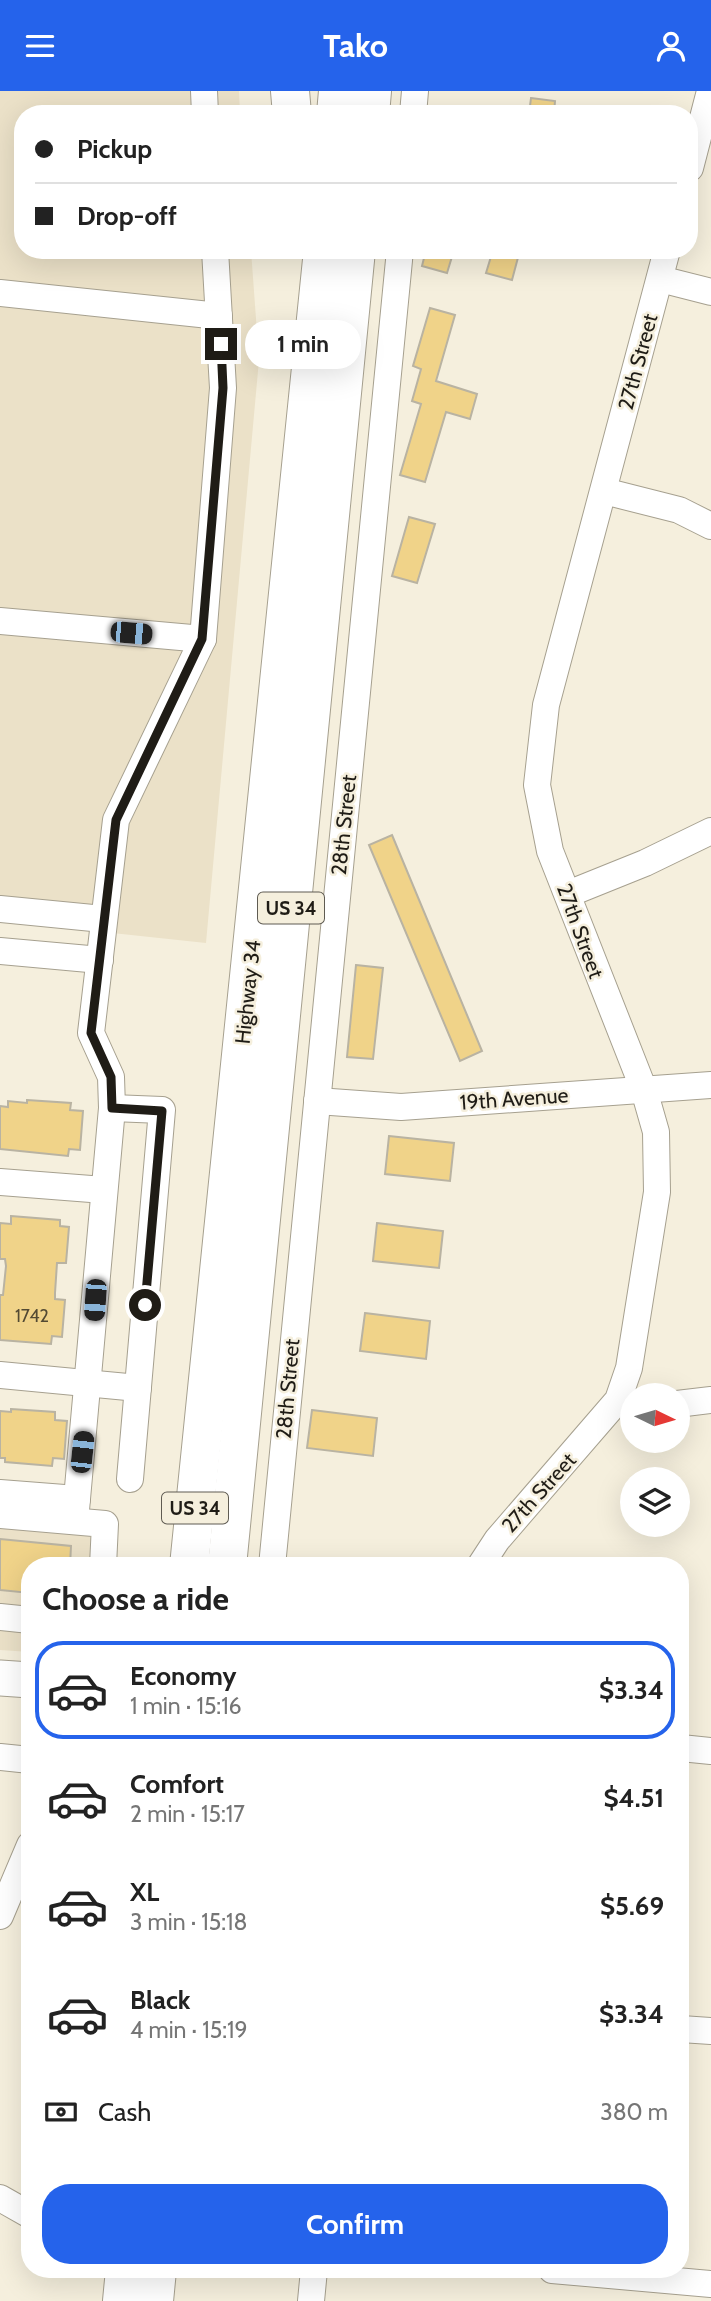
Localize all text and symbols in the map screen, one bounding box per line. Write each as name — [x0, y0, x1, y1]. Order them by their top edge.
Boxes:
text: Tako — [323, 26, 388, 65]
icon: menu — [21, 27, 59, 65]
icon: person — [652, 27, 690, 65]
text: Pickup — [77, 133, 152, 165]
text: Drop-off — [77, 200, 177, 232]
street label: 27th Street — [613, 311, 662, 413]
callout: 1 min — [246, 320, 361, 369]
route end — [205, 328, 237, 360]
text: 1 min — [277, 330, 329, 358]
car — [110, 621, 153, 645]
street label: 28th Street — [326, 773, 361, 876]
street label: 27th Street — [552, 880, 609, 981]
road number: US 34 — [258, 893, 324, 923]
street label: Highway 34 — [230, 939, 265, 1045]
street label: 19th Avenue — [459, 1082, 569, 1115]
car — [84, 1278, 107, 1322]
route start — [129, 1289, 161, 1321]
house number: 1742 — [15, 1305, 49, 1327]
street label: 28th Street — [271, 1338, 304, 1440]
north arrow — [620, 1383, 690, 1453]
map controls — [620, 1383, 690, 1537]
car — [70, 1430, 95, 1474]
street label: 27th Street — [496, 1448, 581, 1538]
button: layers — [620, 1467, 690, 1537]
road number: US 34 — [162, 1492, 228, 1523]
text: Choose a ride — [42, 1579, 229, 1618]
icon: car — [46, 1659, 109, 1722]
text: Economy — [130, 1660, 236, 1692]
text: $3.34 — [599, 1674, 664, 1706]
text: 1 min · 15:16 — [130, 1692, 242, 1720]
icon: car — [46, 1767, 109, 1830]
text: Comfort — [130, 1768, 224, 1800]
text: $4.51 — [603, 1782, 664, 1814]
text: 2 min · 15:17 — [130, 1800, 245, 1828]
icon: car — [46, 1875, 109, 1938]
text: XL — [130, 1876, 159, 1908]
text: $5.69 — [600, 1890, 664, 1922]
text: 3 min · 15:18 — [130, 1908, 248, 1936]
icon: car — [46, 1983, 109, 2046]
text: Black — [130, 1984, 190, 2016]
text: $3.34 — [599, 1998, 664, 2030]
text: 4 min · 15:19 — [130, 2016, 247, 2044]
icon: cash — [42, 2093, 80, 2131]
text: Cash — [98, 2096, 151, 2128]
text: 380 m — [600, 2098, 668, 2126]
button: Confirm — [42, 2184, 668, 2264]

